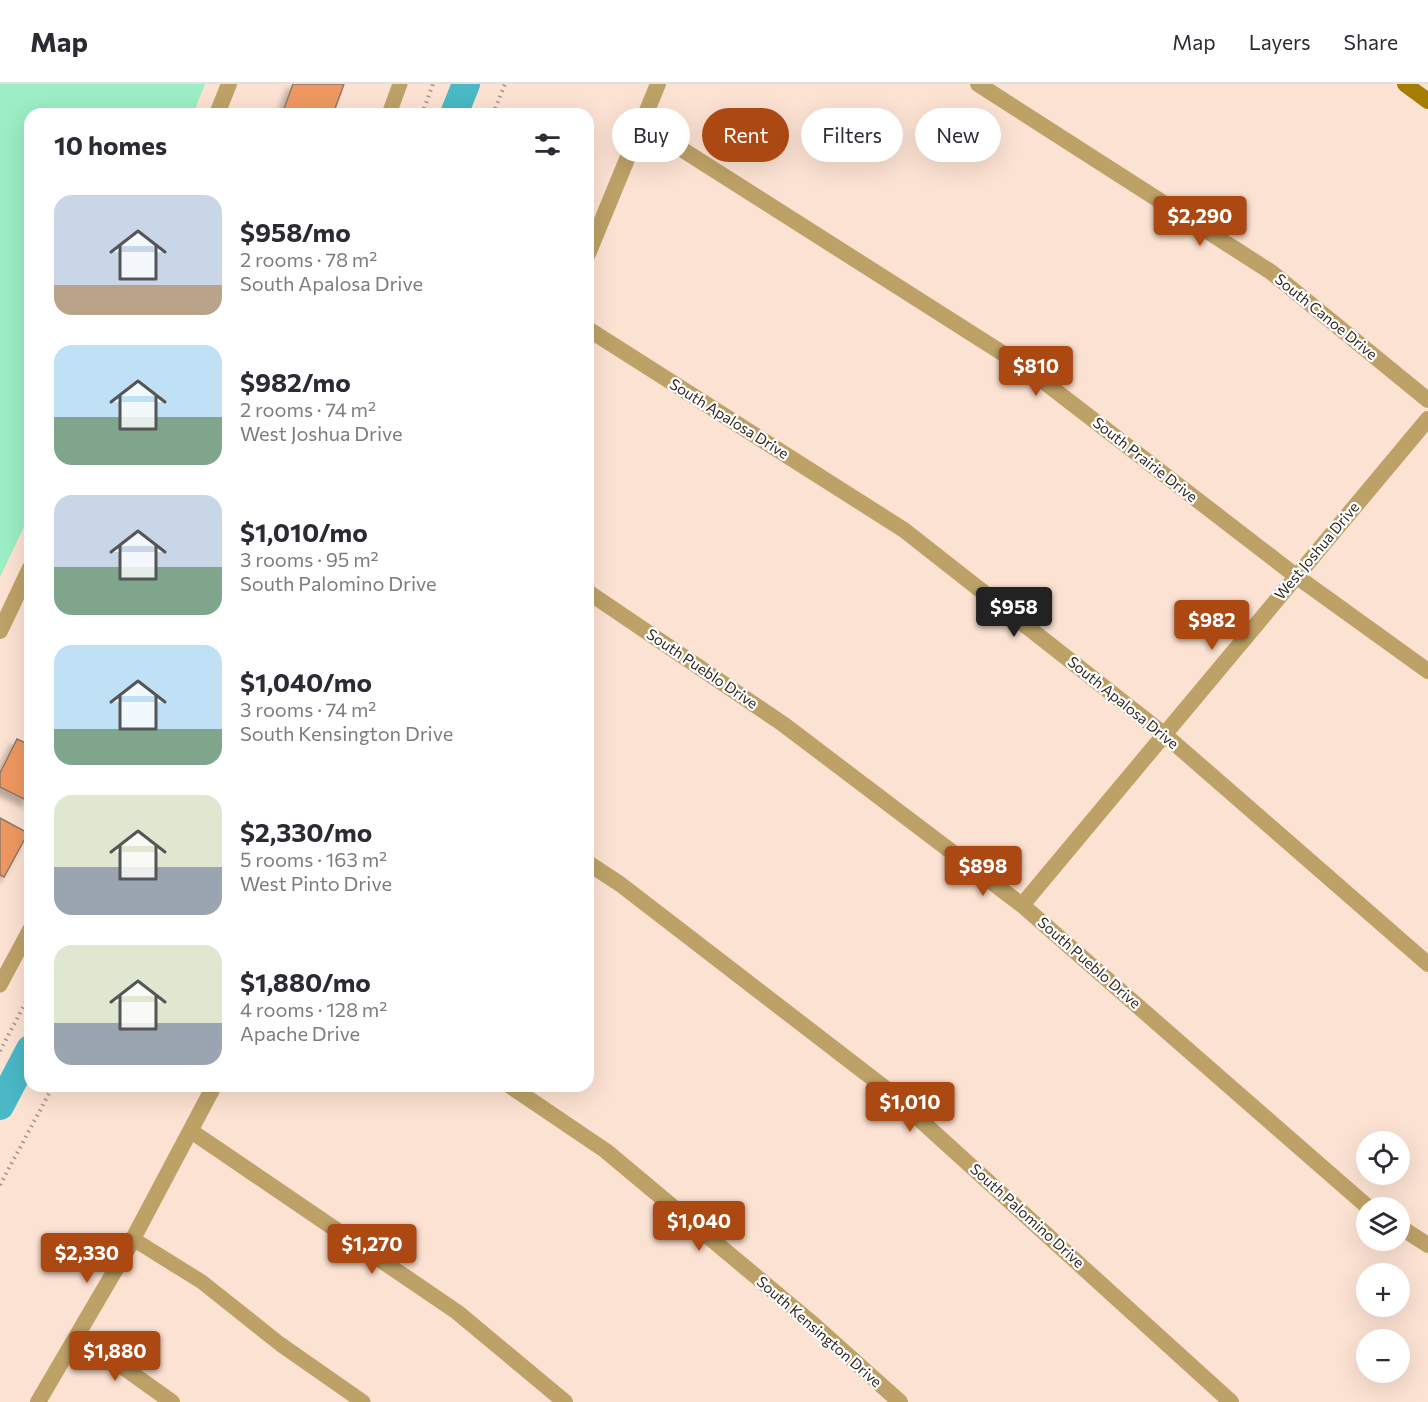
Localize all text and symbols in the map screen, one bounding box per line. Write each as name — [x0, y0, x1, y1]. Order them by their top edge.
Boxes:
text: Map — [30, 24, 88, 58]
text: Map — [1172, 29, 1216, 54]
text: Layers — [1249, 29, 1311, 54]
text: Share — [1344, 29, 1398, 54]
chip: Buy — [612, 108, 690, 162]
chip: Rent — [702, 108, 789, 162]
chip: Filters — [801, 108, 903, 162]
chip: New — [915, 108, 1001, 162]
icon: filters — [531, 128, 564, 161]
text: 10 homes — [54, 129, 167, 160]
pin: $2,290 — [1151, 196, 1249, 247]
text: $2,290 — [1168, 203, 1232, 227]
text: $958/mo — [240, 216, 351, 247]
icon: home — [102, 219, 174, 291]
text: 2 rooms · 78 m² — [240, 247, 377, 271]
street label: South Canoe Drive — [1272, 269, 1381, 363]
text: South Apalosa Drive — [240, 271, 423, 295]
pin: $810 — [1000, 346, 1072, 397]
text: $810 — [1013, 353, 1059, 377]
text: $982/mo — [240, 366, 351, 397]
icon: home — [102, 369, 174, 441]
street label: South Apalosa Drive — [667, 374, 793, 462]
text: 2 rooms · 74 m² — [240, 397, 376, 421]
street label: South Prairie Drive — [1090, 413, 1201, 506]
text: West Joshua Drive — [240, 421, 403, 445]
street label: West Joshua Drive — [1270, 498, 1362, 603]
text: $1,010/mo — [240, 516, 368, 547]
icon: home — [102, 519, 174, 591]
text: 3 rooms · 95 m² — [240, 547, 379, 571]
text: South Palomino Drive — [240, 571, 437, 595]
pin: $958 — [978, 587, 1050, 638]
text: $958 — [990, 594, 1038, 618]
pin: $982 — [1176, 600, 1248, 651]
text: $982 — [1188, 607, 1236, 631]
street label: South Pueblo Drive — [644, 624, 762, 712]
street label: South Apalosa Drive — [1065, 652, 1183, 752]
text: $1,040/mo — [240, 666, 372, 697]
icon: home — [102, 669, 174, 741]
text: 3 rooms · 74 m² — [240, 697, 376, 721]
text: South Kensington Drive — [240, 721, 453, 745]
text: $2,330/mo — [240, 816, 372, 847]
icon: home — [102, 819, 174, 891]
pin: $898 — [947, 846, 1019, 897]
text: 5 rooms · 163 m² — [240, 847, 387, 871]
text: $898 — [959, 853, 1007, 877]
text: West Pinto Drive — [240, 871, 392, 895]
street label: South Pueblo Drive — [1035, 913, 1145, 1012]
text: $1,880/mo — [240, 966, 371, 997]
icon: home — [102, 969, 174, 1041]
text: 4 rooms · 128 m² — [240, 997, 387, 1021]
text: Apache Drive — [240, 1021, 360, 1045]
pin: $1,010 — [861, 1082, 959, 1133]
text: $1,010 — [880, 1089, 940, 1113]
map controls — [1356, 1131, 1410, 1383]
button: locate — [1356, 1131, 1410, 1185]
street label: South Palomino Drive — [967, 1159, 1089, 1271]
button: layers — [1356, 1197, 1410, 1251]
pin: $1,040 — [650, 1201, 748, 1252]
text: $1,040 — [667, 1208, 731, 1232]
pin: $1,270 — [323, 1224, 421, 1275]
text: $1,270 — [342, 1231, 402, 1255]
pin: $2,330 — [38, 1233, 136, 1284]
text: $2,330 — [55, 1240, 119, 1264]
button: + — [1356, 1263, 1410, 1317]
street label: South Kensington Drive — [753, 1272, 886, 1391]
button: − — [1356, 1329, 1410, 1383]
pin: $1,880 — [66, 1331, 164, 1382]
text: $1,880 — [83, 1338, 147, 1362]

